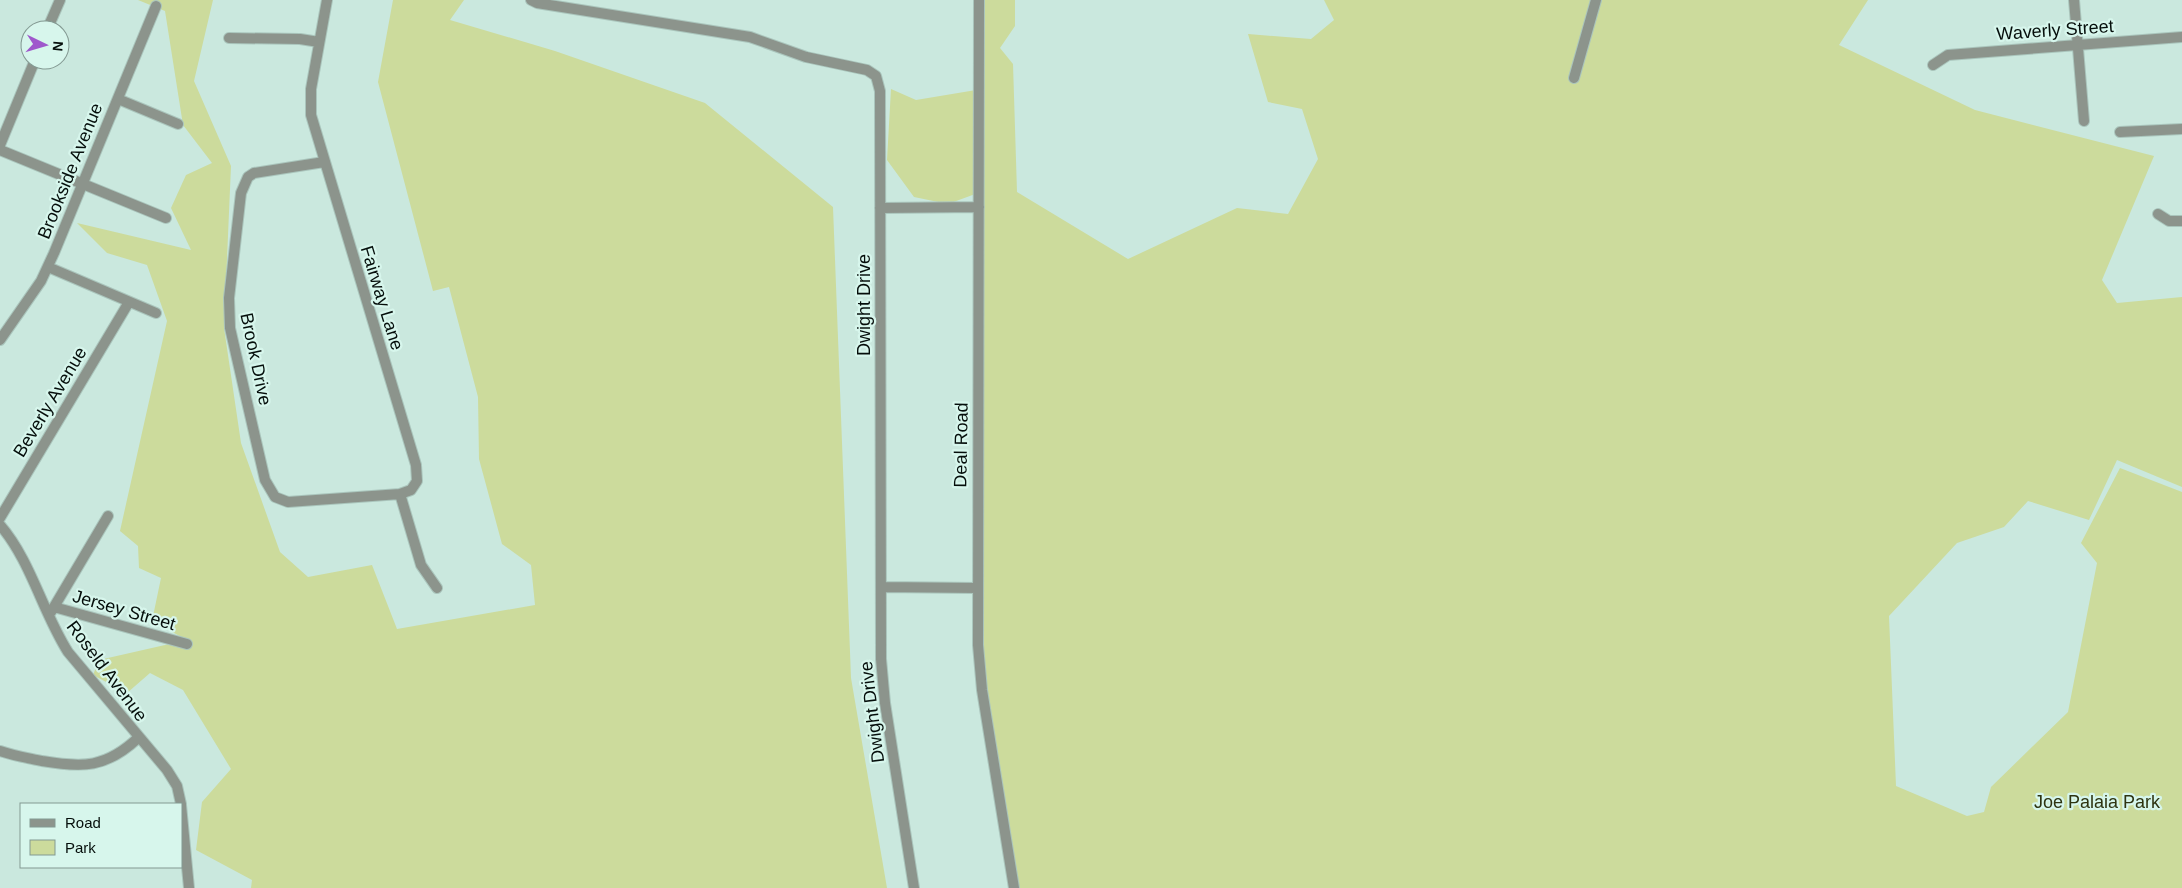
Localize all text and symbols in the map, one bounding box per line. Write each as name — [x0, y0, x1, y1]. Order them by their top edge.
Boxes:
street label: Waverly Street — [1996, 16, 2114, 44]
north arrow — [20, 20, 70, 70]
text: N — [50, 40, 66, 52]
street label: Brookside Avenue — [34, 100, 106, 242]
street label: Fairway Lane — [357, 243, 407, 353]
street label: Dwight Drive — [854, 254, 874, 356]
street label: Brook Drive — [236, 311, 276, 407]
street label: Beverly Avenue — [9, 343, 91, 461]
street label: Deal Road — [950, 402, 972, 488]
street label: Jersey Street — [70, 586, 178, 634]
street label: Roseld Avenue — [63, 617, 151, 725]
street label: Dwight Drive — [856, 660, 888, 764]
park label: Joe Palaia Park — [2034, 792, 2161, 812]
legend — [20, 803, 182, 868]
text: Road — [65, 814, 101, 831]
text: Park — [65, 839, 96, 856]

